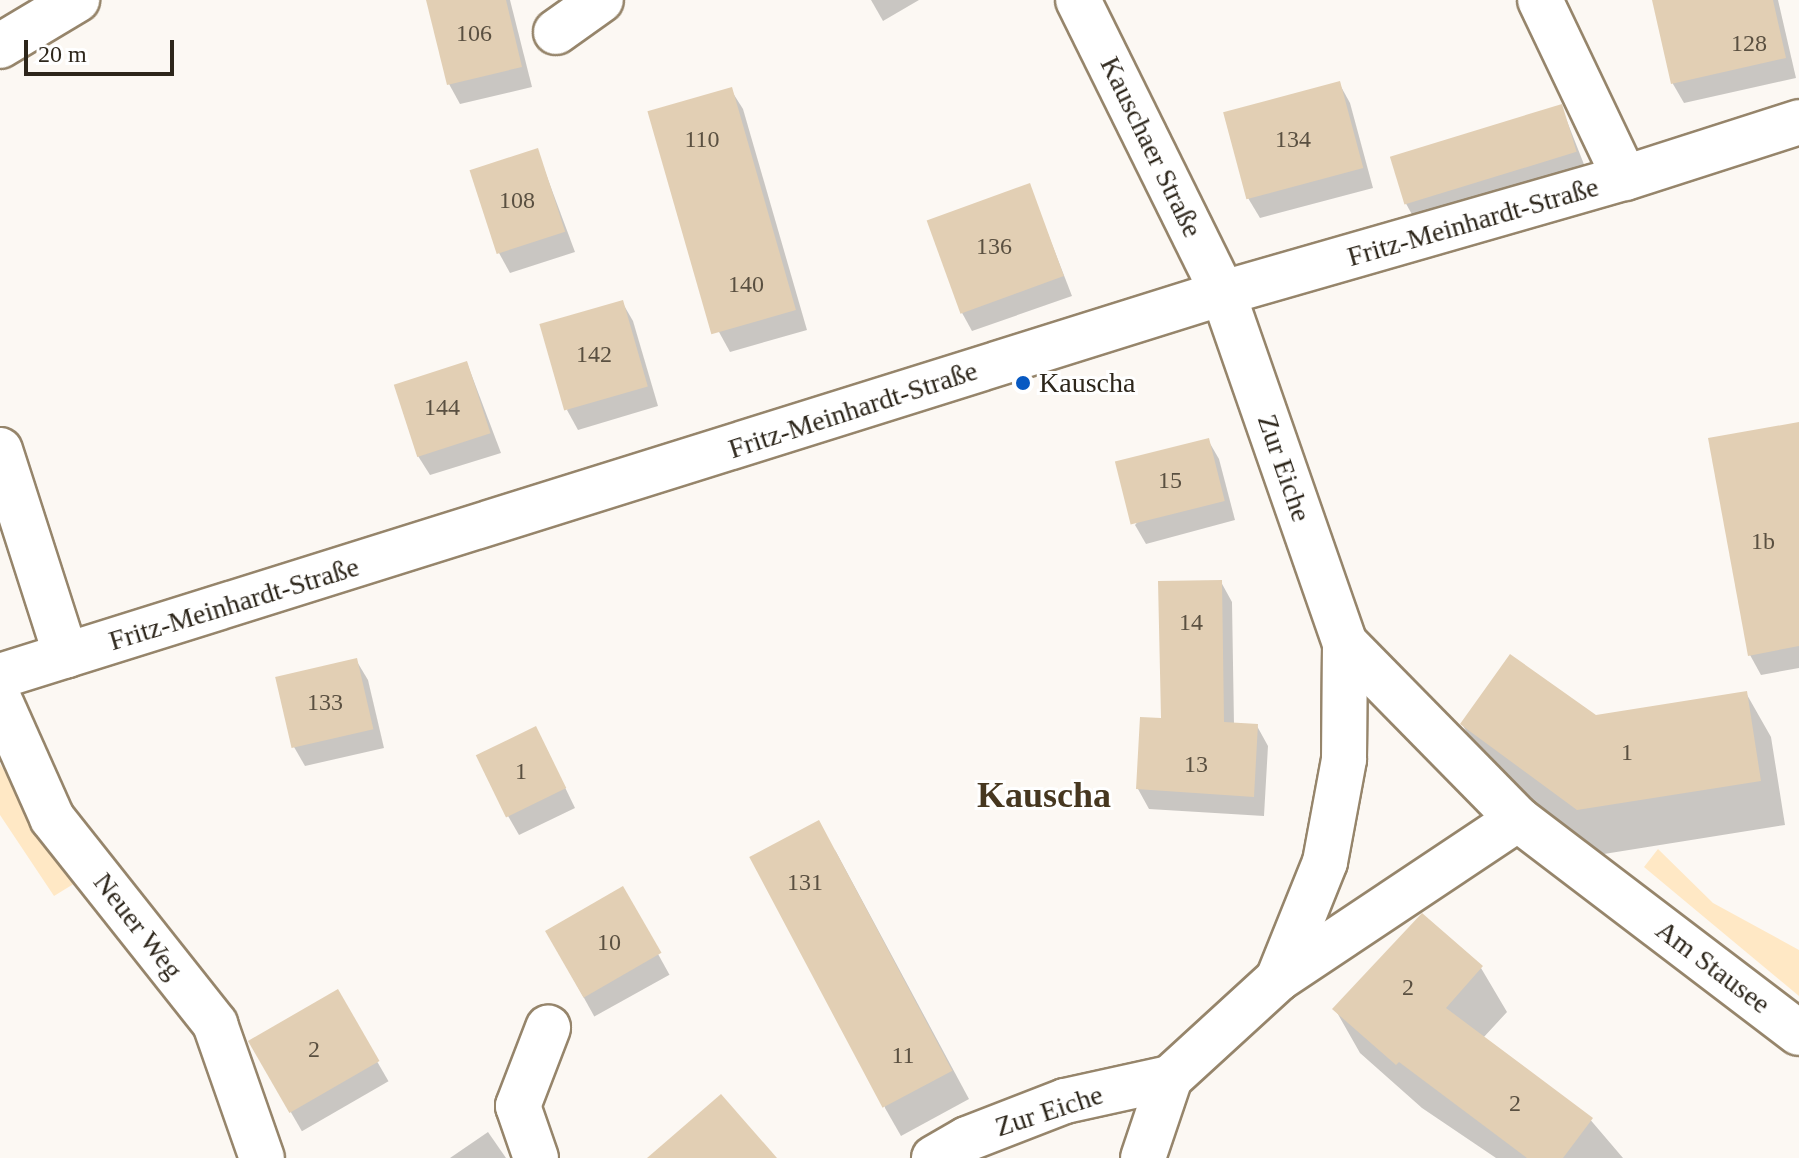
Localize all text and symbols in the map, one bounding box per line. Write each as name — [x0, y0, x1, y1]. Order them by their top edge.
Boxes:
house number: 106 — [456, 20, 492, 48]
scale bar — [28, 24, 178, 74]
house number: 128 — [1731, 30, 1767, 58]
text: 20 m — [38, 41, 87, 67]
street label: Kauschaer Straße — [1093, 51, 1209, 243]
house number: 110 — [684, 126, 720, 154]
house number: 134 — [1275, 126, 1311, 154]
street label: Fritz-Meinhardt-Straße — [1344, 170, 1602, 274]
house number: 108 — [499, 187, 535, 215]
house number: 136 — [976, 233, 1012, 261]
house number: 140 — [728, 271, 764, 299]
house number: 142 — [576, 341, 612, 369]
street label: Fritz-Meinhardt-Straße — [724, 354, 982, 466]
place label: Kauscha — [1039, 366, 1135, 400]
marker: Kauscha — [1014, 374, 1032, 392]
house number: 144 — [424, 394, 460, 422]
street label: Zur Eiche — [1250, 410, 1318, 526]
house number: 15 — [1158, 467, 1182, 495]
house number: 1b — [1751, 528, 1775, 556]
street label: Fritz-Meinhardt-Straße — [105, 550, 363, 658]
house number: 14 — [1179, 609, 1203, 637]
house number: 133 — [307, 689, 343, 717]
house number: 1 — [1621, 739, 1633, 767]
house number: 13 — [1184, 751, 1208, 779]
house number: 1 — [515, 758, 527, 786]
district label: Kauscha — [977, 774, 1111, 818]
street label: Neuer Weg — [86, 866, 190, 986]
house number: 131 — [787, 869, 823, 897]
street label: Am Stausee — [1649, 913, 1777, 1021]
house number: 10 — [597, 929, 621, 957]
house number: 2 — [1402, 974, 1414, 1002]
house number: 2 — [308, 1036, 320, 1064]
house number: 11 — [891, 1042, 915, 1070]
street label: Zur Eiche — [991, 1078, 1107, 1144]
house number: 2 — [1509, 1090, 1521, 1118]

